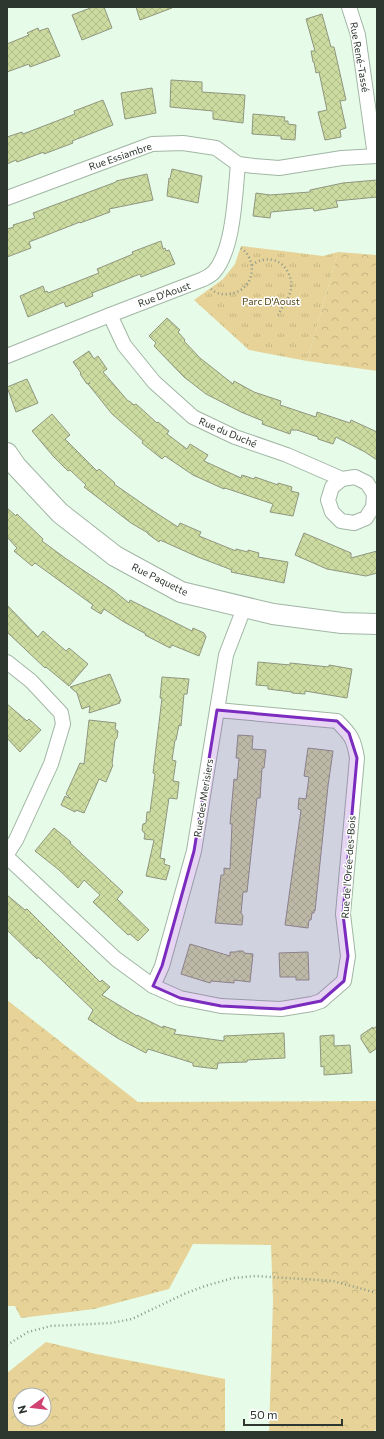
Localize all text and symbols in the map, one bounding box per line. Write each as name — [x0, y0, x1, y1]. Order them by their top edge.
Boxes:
street label: Rue René-Tassé — [348, 21, 372, 93]
street label: Rue Essiambre — [87, 140, 153, 172]
street label: Rue D'Aoust — [136, 279, 192, 309]
park label: Parc D'Aoust — [242, 295, 300, 307]
street label: Rue du Duché — [197, 414, 259, 450]
street label: Rue Paquette — [130, 560, 190, 598]
street label: Rue des Merisiers — [191, 758, 215, 838]
street label: Rue de l'Orée-des-Bois — [338, 815, 358, 919]
north arrow — [12, 1387, 52, 1427]
scale bar — [244, 1401, 342, 1427]
text: N — [15, 1404, 29, 1415]
text: 50 m — [250, 1407, 278, 1421]

